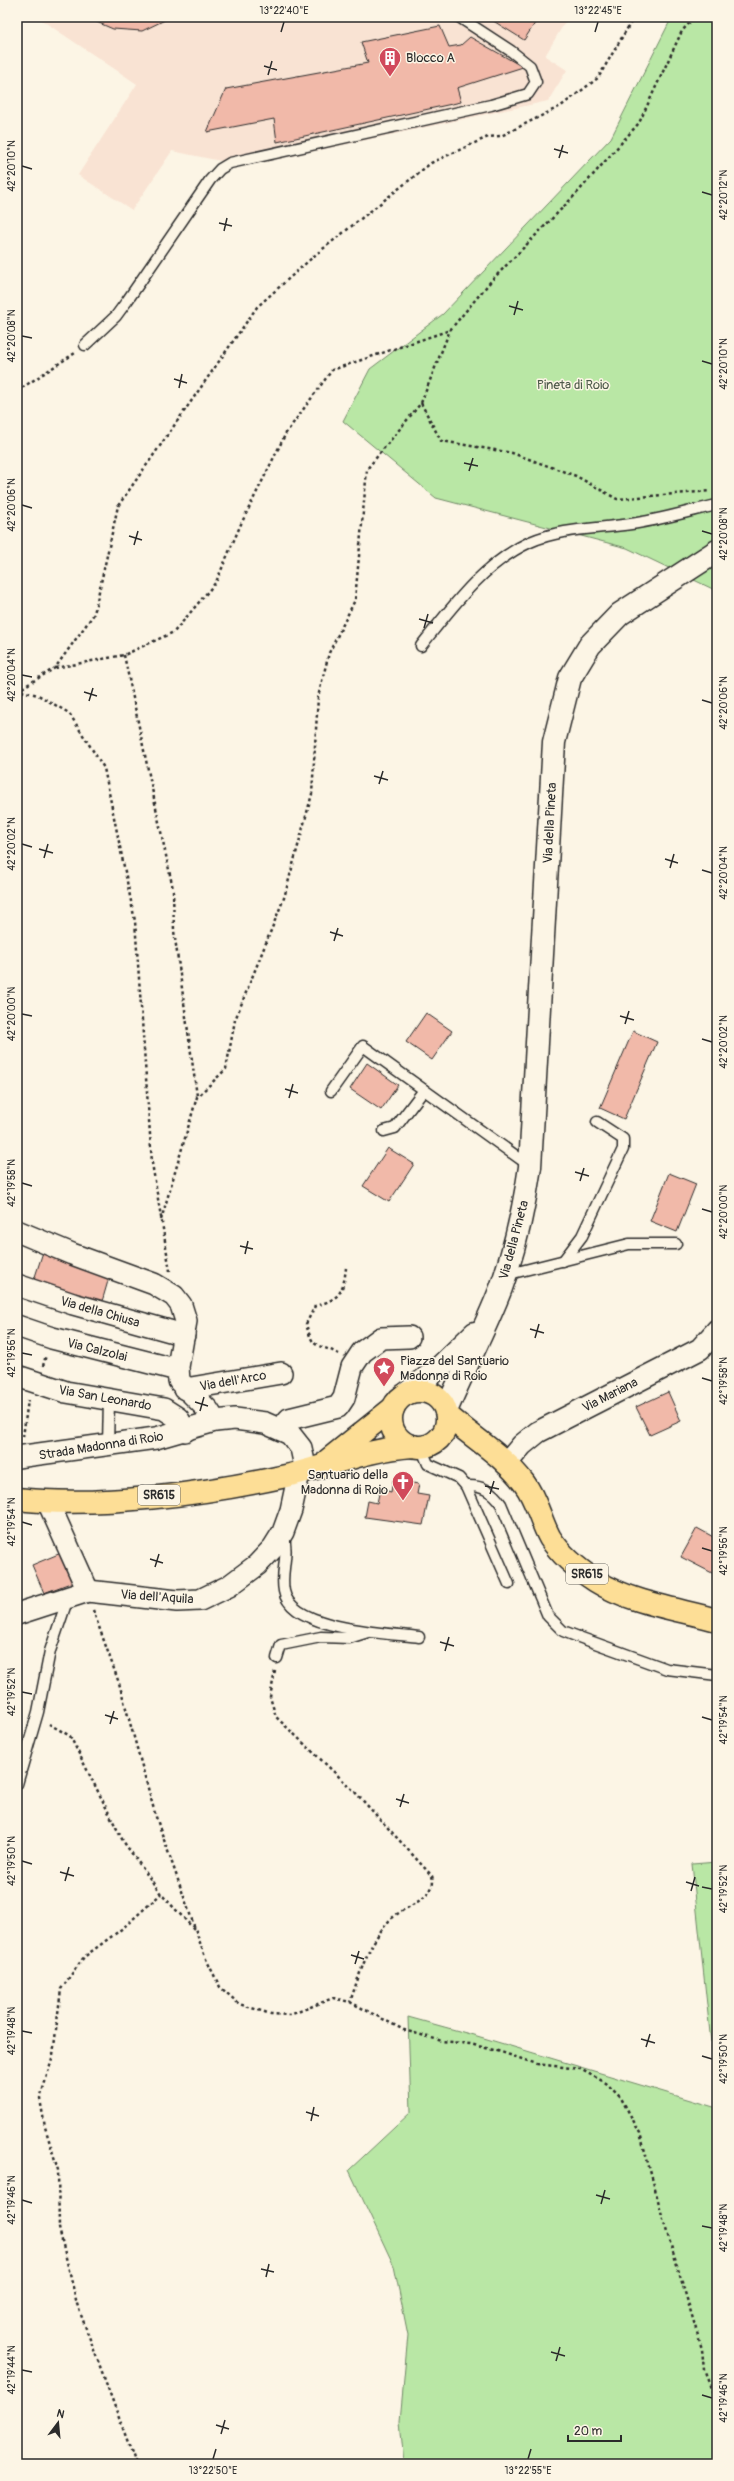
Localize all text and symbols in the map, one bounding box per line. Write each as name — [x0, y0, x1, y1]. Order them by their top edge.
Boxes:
text: 13°22'40"E — [260, 5, 308, 17]
text: 13°22'45"E — [574, 5, 622, 17]
building icon: Blocco A — [377, 45, 403, 78]
place label: Blocco A — [406, 50, 455, 66]
text: 42°20'10"N — [6, 140, 18, 192]
text: 42°20'12"N — [718, 170, 730, 220]
text: 42°20'08"N — [6, 309, 18, 362]
text: 42°20'10"N — [718, 338, 730, 390]
park label: Pineta di Roio — [537, 377, 609, 393]
text: 42°20'06"N — [6, 478, 18, 532]
text: 42°20'08"N — [718, 507, 730, 560]
text: 42°20'04"N — [6, 648, 18, 702]
text: 42°20'06"N — [718, 676, 730, 730]
street label: Via della Pineta — [540, 782, 560, 864]
text: 42°20'02"N — [6, 817, 18, 871]
text: 42°20'04"N — [718, 846, 730, 900]
text: 42°20'00"N — [6, 986, 18, 1041]
text: 42°20'02"N — [718, 1015, 730, 1069]
text: 42°19'58"N — [6, 1159, 18, 1207]
text: 42°20'00"N — [718, 1184, 730, 1239]
street label: Via della Pineta — [496, 1199, 532, 1281]
street label: Via della Chiusa — [58, 1293, 142, 1331]
text: 42°19'56"N — [6, 1328, 18, 1377]
street label: Via Calzolai — [65, 1335, 129, 1365]
place label: Piazza del Santuario Madonna di Roio — [400, 1353, 509, 1384]
place icon: Piazza del Santuario Madonna di Roio — [371, 1355, 397, 1388]
text: 42°19'58"N — [718, 1357, 730, 1405]
street label: Via dell'Arco — [198, 1367, 268, 1395]
street label: Via Mariana — [579, 1374, 641, 1416]
street label: Via San Leonardo — [57, 1382, 153, 1414]
street label: Strada Madonna di Roio — [38, 1428, 164, 1464]
place label: Santuario della Madonna di Roio — [301, 1467, 388, 1498]
church icon: Santuario della Madonna di Roio — [390, 1469, 416, 1502]
road number: SR615 — [138, 1485, 180, 1505]
text: 42°19'54"N — [6, 1497, 18, 1546]
text: 42°19'56"N — [718, 1526, 730, 1575]
road number: SR615 — [566, 1564, 608, 1584]
street label: Via dell'Aquila — [120, 1586, 194, 1608]
text: 42°19'52"N — [6, 1667, 18, 1716]
text: 42°19'54"N — [718, 1695, 730, 1744]
text: 42°19'50"N — [6, 1836, 18, 1886]
text: 42°19'52"N — [718, 1864, 730, 1913]
text: 42°19'48"N — [6, 2007, 18, 2055]
text: 42°19'50"N — [718, 2034, 730, 2084]
text: 42°19'46"N — [6, 2175, 18, 2225]
text: 42°19'48"N — [718, 2204, 730, 2252]
text: 42°19'44"N — [6, 2345, 18, 2395]
text: 42°19'46"N — [718, 2373, 730, 2423]
north arrow — [38, 2403, 78, 2443]
text: N — [55, 2407, 67, 2421]
scale bar — [568, 2417, 621, 2443]
text: 20 m — [574, 2424, 603, 2439]
text: 13°22'50"E — [189, 2465, 237, 2477]
text: 13°22'55"E — [504, 2465, 552, 2477]

